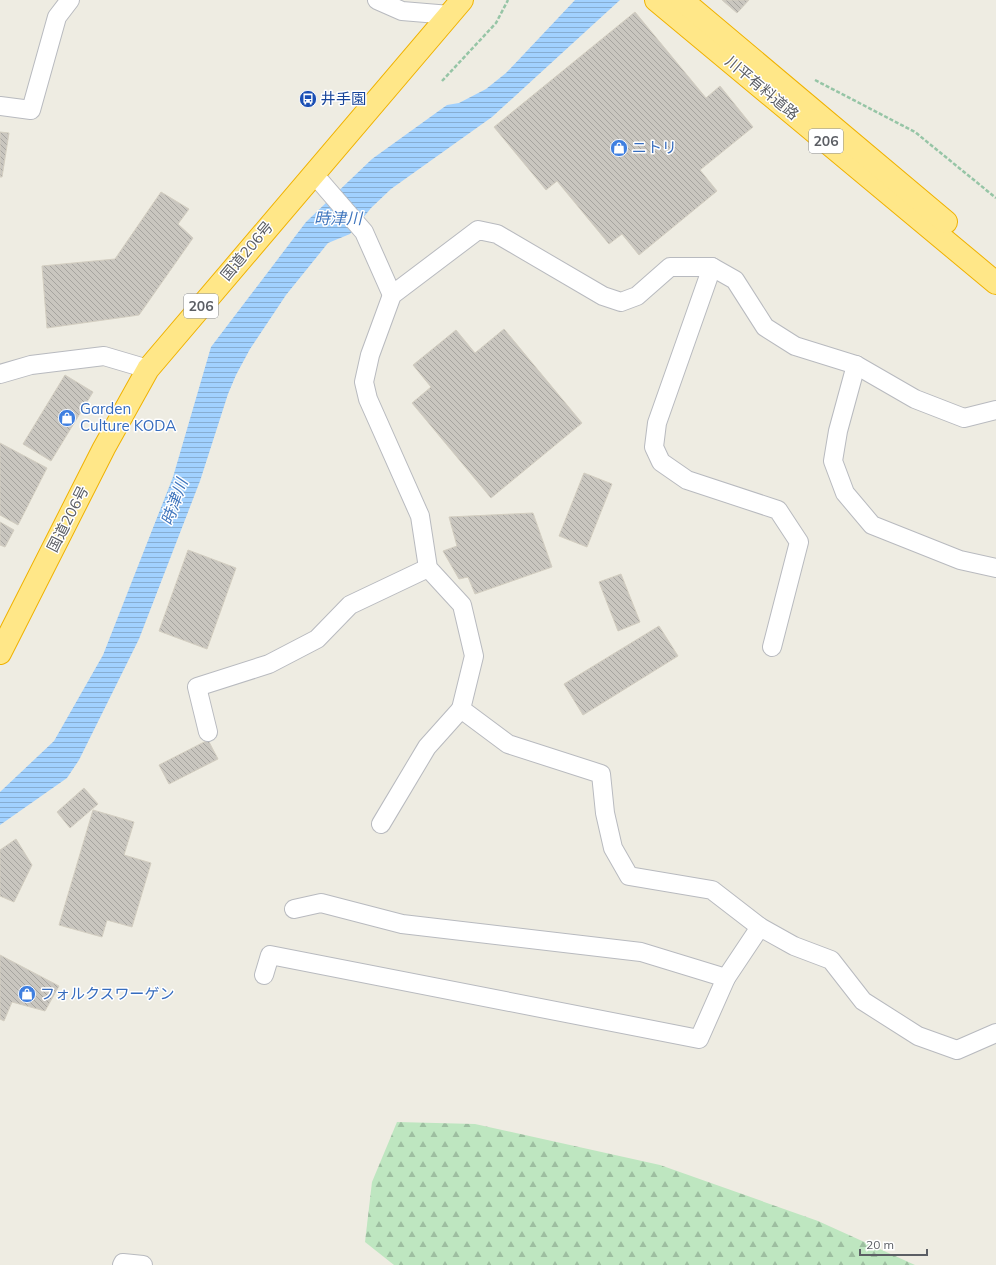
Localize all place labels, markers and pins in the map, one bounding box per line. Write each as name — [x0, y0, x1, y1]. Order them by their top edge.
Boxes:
bus stop icon: 井手園 — [298, 89, 318, 109]
place label: 井手園 — [321, 89, 366, 108]
shop icon: ニトリ — [609, 138, 629, 158]
place label: ニトリ — [632, 138, 677, 157]
place label: Garden Culture KODA — [80, 399, 176, 435]
shop icon: Garden Culture KODA — [57, 408, 77, 428]
shop icon: フォルクスワーゲン — [17, 984, 37, 1004]
place label: フォルクスワーゲン — [40, 984, 175, 1003]

